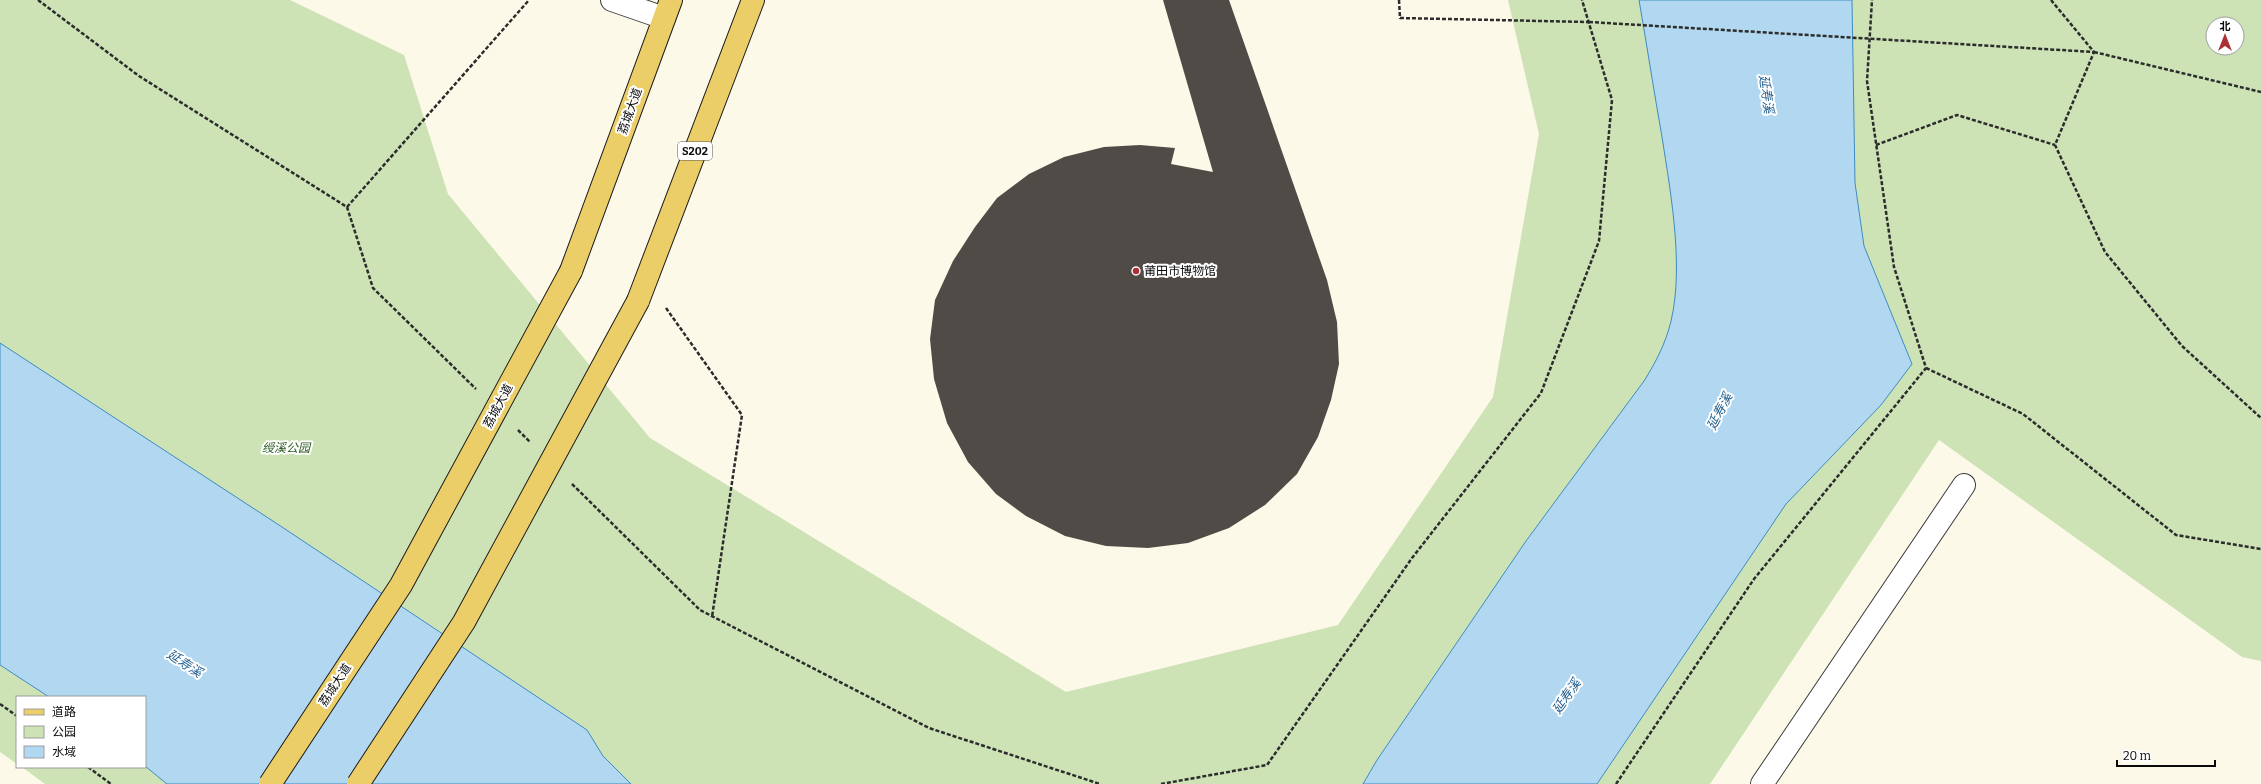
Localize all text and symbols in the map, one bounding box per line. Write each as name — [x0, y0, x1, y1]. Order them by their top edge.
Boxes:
north arrow — [2205, 16, 2245, 56]
text: 北 — [2220, 20, 2231, 33]
water label: 延寿溪 — [1756, 74, 1777, 116]
street label: 荔城大道 — [615, 86, 645, 136]
road number: S202 — [678, 142, 712, 160]
place label: 莆田市博物馆 — [1144, 264, 1216, 278]
marker: 莆田市博物馆 — [1131, 266, 1141, 276]
street label: 荔城大道 — [481, 382, 515, 430]
water label: 延寿溪 — [1704, 389, 1736, 432]
park label: 绶溪公园 — [262, 441, 312, 455]
water label: 延寿溪 — [164, 647, 207, 681]
street label: 荔城大道 — [316, 661, 354, 709]
water label: 延寿溪 — [1549, 674, 1585, 717]
legend — [16, 696, 146, 768]
text: 道路 — [52, 705, 76, 719]
text: 公园 — [52, 725, 76, 739]
scale bar — [2117, 742, 2215, 768]
text: 水域 — [52, 745, 76, 759]
text: 20 m — [2123, 749, 2152, 763]

